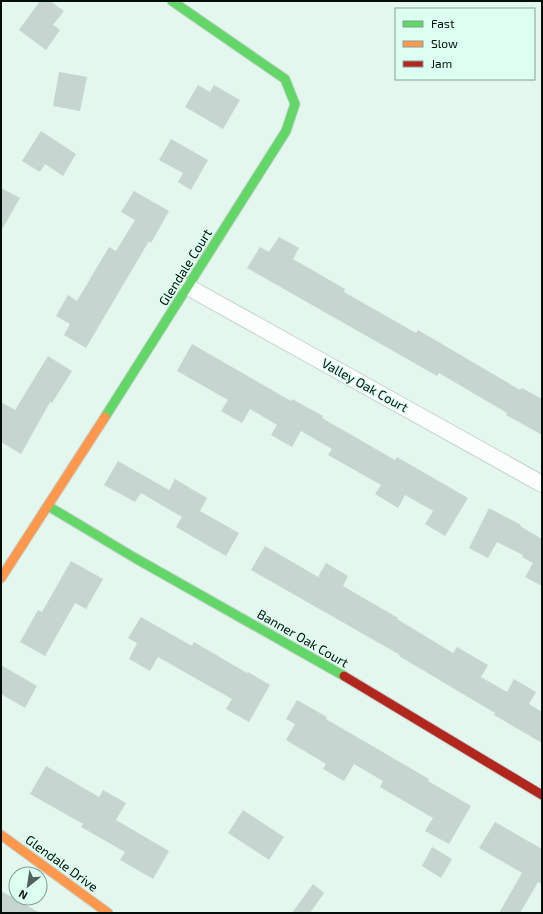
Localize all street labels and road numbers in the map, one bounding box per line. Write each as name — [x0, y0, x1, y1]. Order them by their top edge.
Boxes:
street label: Glendale Court — [155, 226, 215, 308]
street label: Valley Oak Court — [319, 355, 411, 415]
street label: Banner Oak Court — [255, 605, 352, 671]
street label: Glendale Drive — [23, 831, 101, 895]

